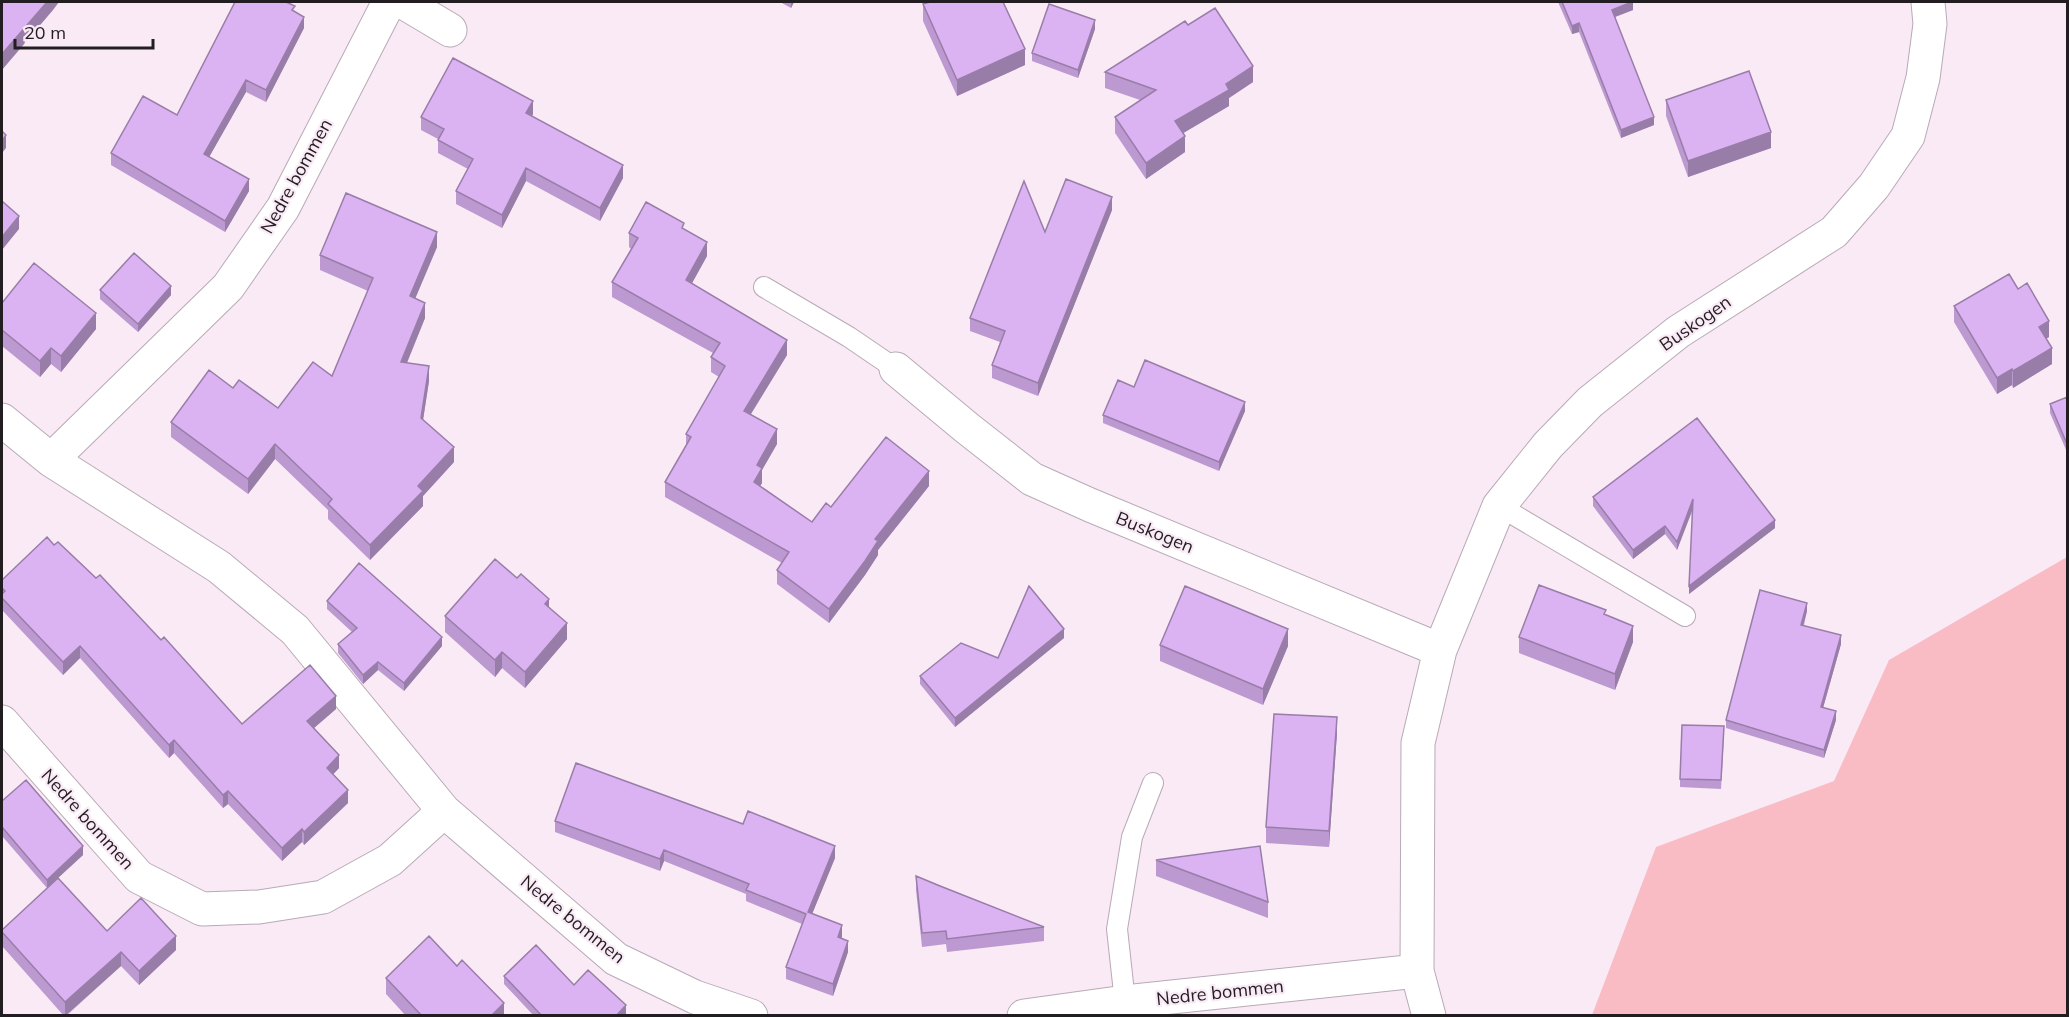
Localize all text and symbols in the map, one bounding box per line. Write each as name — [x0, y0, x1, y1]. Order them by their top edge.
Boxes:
scale bar — [15, 12, 153, 50]
text: 20 m — [24, 21, 66, 44]
street label: Nedre bommen — [255, 114, 337, 238]
street label: Buskogen — [1655, 290, 1735, 356]
street label: Buskogen — [1113, 506, 1197, 558]
street label: Nedre bommen — [37, 764, 139, 874]
street label: Nedre bommen — [516, 870, 630, 968]
street label: Nedre bommen — [1155, 974, 1285, 1010]

